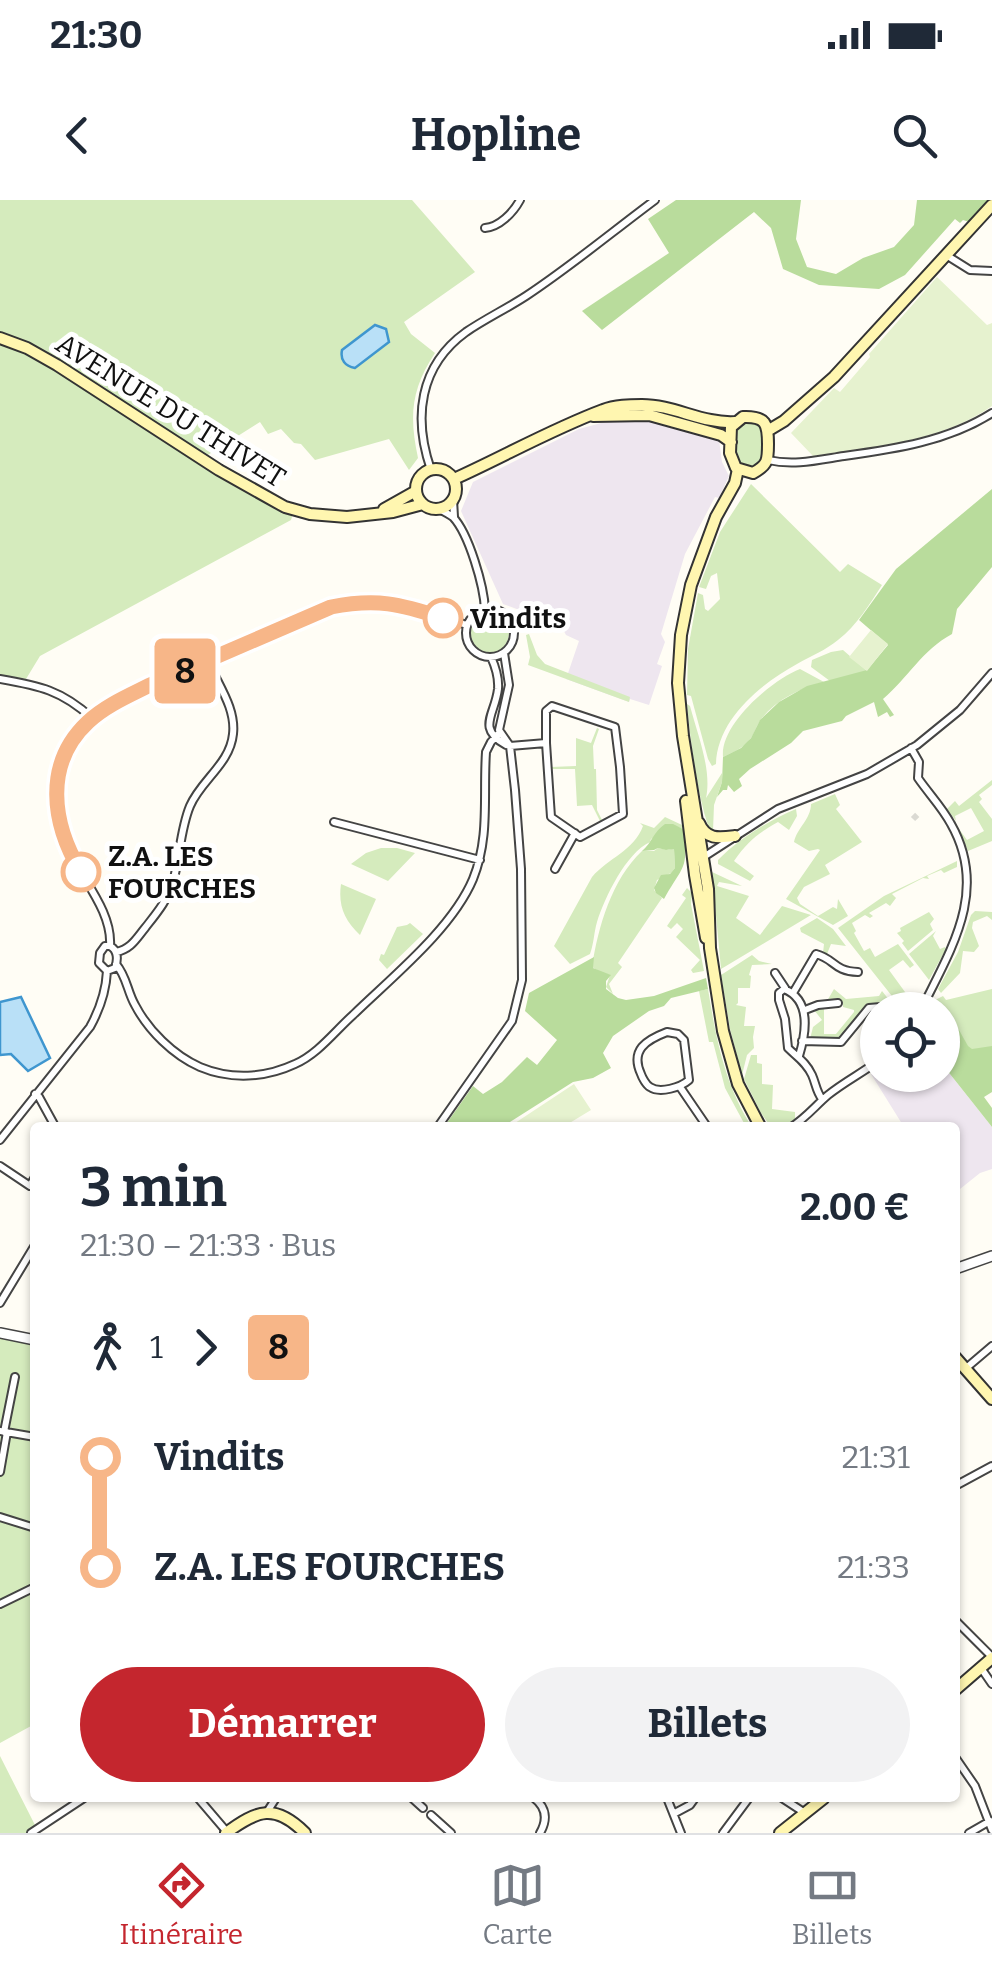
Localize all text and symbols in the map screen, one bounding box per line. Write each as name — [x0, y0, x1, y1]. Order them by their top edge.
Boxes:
text: 21:30 — [50, 12, 143, 58]
icon: back — [50, 108, 105, 163]
text: Hopline — [411, 108, 581, 162]
icon: search — [887, 108, 942, 163]
street label: AVENUE DU THIVET — [50, 326, 292, 494]
marker: Vindits — [424, 599, 462, 637]
place label: Vindits — [470, 602, 566, 635]
line badge: 8 — [152, 638, 218, 704]
text: 8 — [174, 650, 196, 692]
place label: Z.A. LES FOURCHES — [108, 840, 256, 905]
marker: Z.A. LES FOURCHES — [62, 853, 100, 891]
map controls — [860, 992, 960, 1092]
button: locate — [860, 992, 960, 1092]
text: 3 min — [80, 1155, 227, 1221]
text: 2.00 € — [800, 1184, 910, 1230]
text: 21:30 – 21:33 · Bus — [80, 1226, 336, 1264]
icon: walk — [80, 1320, 135, 1375]
icon: forward — [178, 1320, 233, 1375]
text: 8 — [268, 1326, 289, 1368]
text: 1 — [150, 1328, 163, 1366]
text: Vindits — [154, 1434, 285, 1480]
text: 21:31 — [842, 1438, 910, 1476]
text: Z.A. LES FOURCHES — [154, 1544, 505, 1590]
text: 21:33 — [837, 1548, 910, 1586]
button: Démarrer — [80, 1667, 485, 1782]
button: Billets — [505, 1667, 910, 1782]
tab: Itinéraire — [120, 1858, 243, 1951]
tab: Carte — [482, 1858, 553, 1951]
tab: Billets — [792, 1858, 872, 1951]

